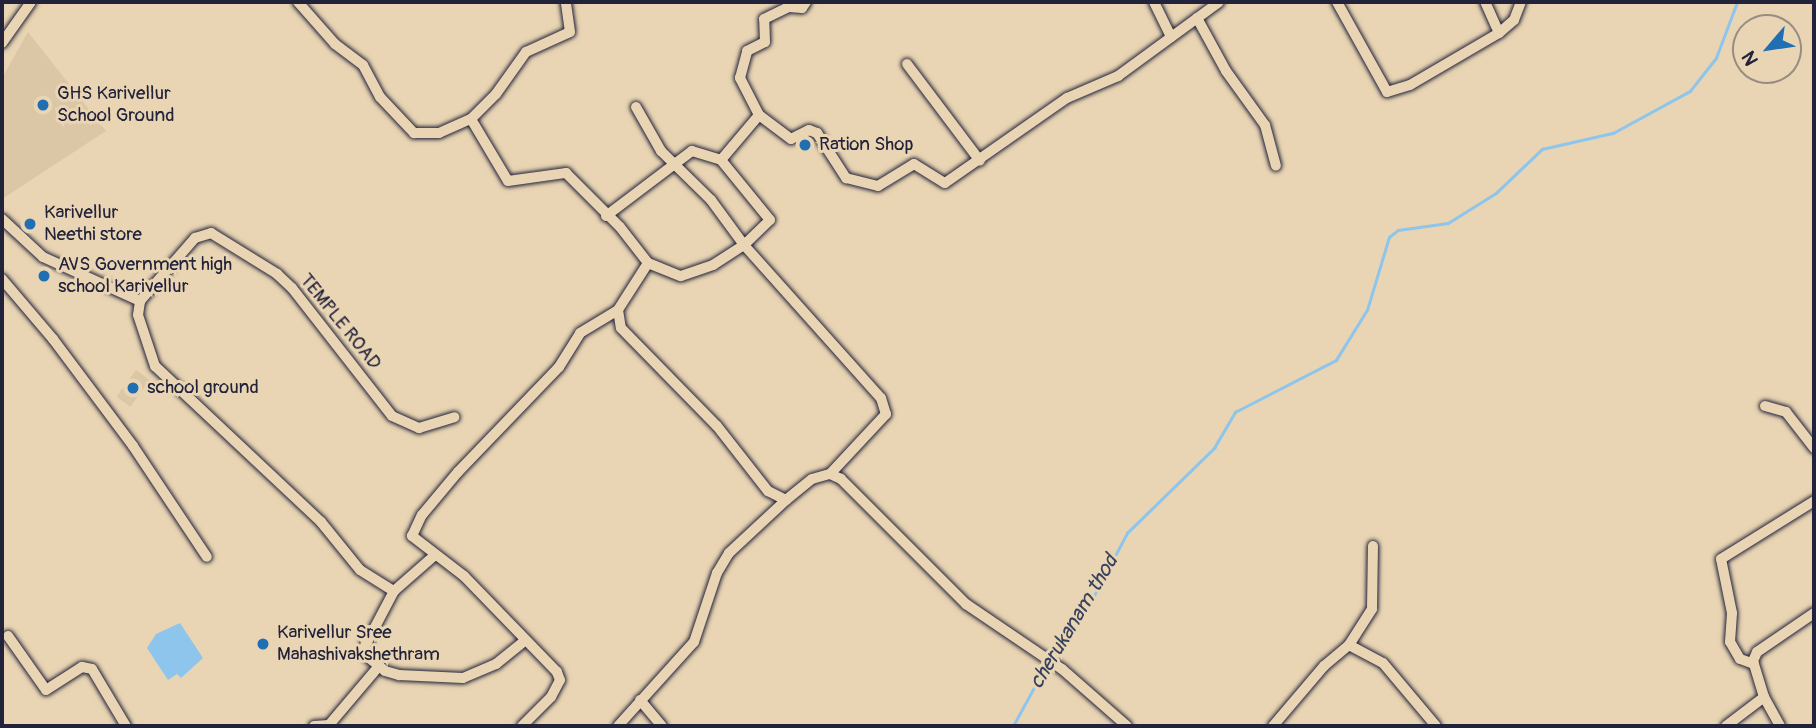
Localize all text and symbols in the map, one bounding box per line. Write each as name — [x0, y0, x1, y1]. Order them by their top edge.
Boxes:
north arrow — [1732, 14, 1802, 84]
text: N — [1737, 47, 1764, 70]
place label: GHS Karivellur School Ground — [57, 83, 175, 127]
marker: GHS Karivellur School Ground — [35, 97, 51, 113]
place label: Ration Shop — [819, 134, 914, 156]
marker: Ration Shop — [797, 137, 813, 153]
place label: Karivellur Neethi store — [44, 202, 142, 246]
marker: Karivellur Neethi store — [22, 216, 38, 232]
place label: AVS Government high school Karivellur — [58, 254, 232, 298]
marker: AVS Government high school Karivellur — [36, 268, 52, 284]
street label: TEMPLE ROAD — [294, 270, 386, 374]
place label: school ground — [147, 377, 259, 399]
marker: school ground — [125, 380, 141, 396]
water label: cherukanam thod — [1024, 551, 1124, 693]
place label: Karivellur Sree Mahashivakshethram — [277, 622, 440, 666]
marker: Karivellur Sree Mahashivakshethram — [255, 636, 271, 652]

